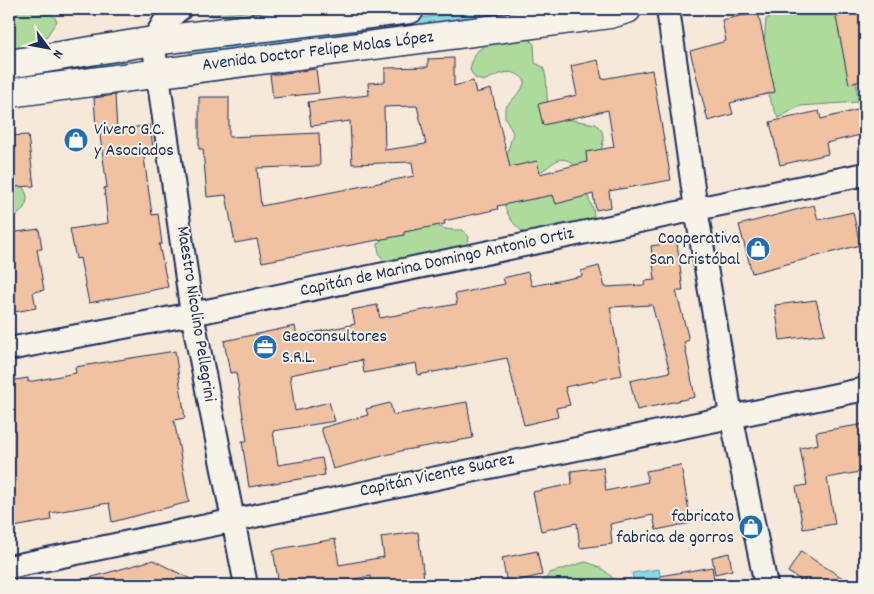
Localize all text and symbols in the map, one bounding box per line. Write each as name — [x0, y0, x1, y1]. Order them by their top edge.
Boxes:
north arrow — [22, 22, 72, 72]
street label: Avenida Doctor Felipe Molas López — [201, 25, 435, 79]
text: N — [47, 46, 68, 62]
place label: Vivero G.C. y Asociados — [94, 118, 174, 164]
shop icon: Vivero G.C. y Asociados — [63, 127, 89, 153]
street label: Capitán de Marina Domingo Antonio Ortiz — [298, 222, 576, 304]
street label: Maestro Nicolino Pellegrini — [169, 224, 221, 404]
place label: Cooperativa San Cristóbal — [650, 227, 741, 273]
shop icon: Cooperativa San Cristóbal — [745, 236, 771, 262]
place label: Geoconsultores S.R.L. — [282, 325, 387, 371]
office icon: Geoconsultores S.R.L. — [252, 334, 278, 360]
street label: Capitán Vicente Suarez — [358, 447, 516, 505]
place label: fabricato fabrica de gorros — [616, 505, 734, 551]
shop icon: fabricato fabrica de gorros — [738, 514, 764, 540]

